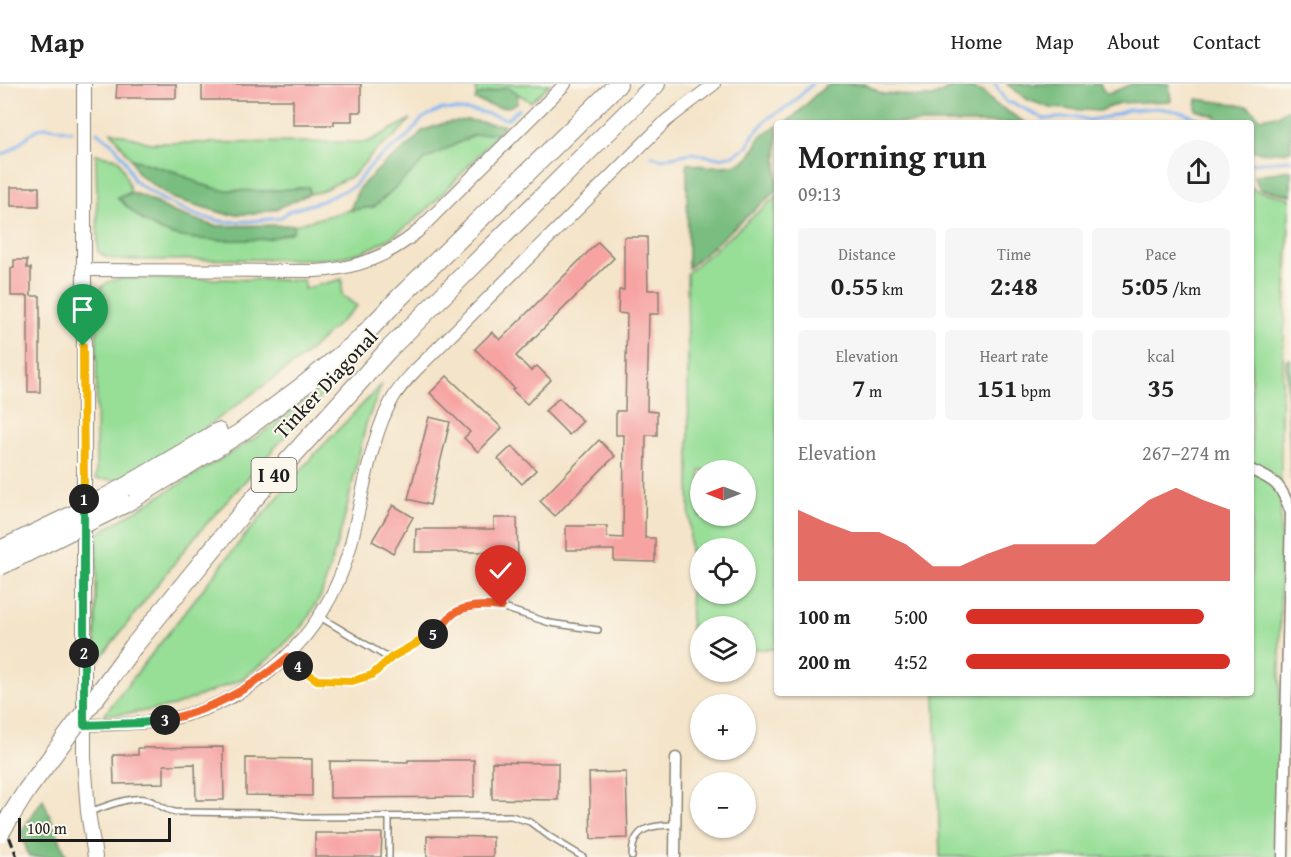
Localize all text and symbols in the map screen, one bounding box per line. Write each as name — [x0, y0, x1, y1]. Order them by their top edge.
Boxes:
text: Map — [30, 21, 84, 62]
text: Home — [951, 26, 1002, 57]
text: Map — [1035, 26, 1074, 57]
text: About — [1107, 26, 1160, 57]
text: Contact — [1193, 26, 1261, 57]
text: Morning run — [798, 132, 987, 180]
button: share — [1167, 140, 1230, 203]
text: 09:13 — [798, 179, 841, 208]
text: Distance — [838, 242, 896, 266]
text: Time — [997, 242, 1031, 266]
text: Pace — [1146, 242, 1176, 266]
text: 0.55 — [831, 266, 879, 305]
text: 2:48 — [990, 266, 1038, 305]
text: 5:05 — [1121, 266, 1169, 305]
text: km — [879, 277, 903, 301]
text: /km — [1169, 277, 1201, 301]
pin — [57, 284, 108, 346]
icon: arrive — [66, 293, 99, 326]
street label: Tinker Diagonal — [266, 322, 385, 445]
text: Elevation — [836, 344, 898, 368]
text: Heart rate — [980, 344, 1048, 368]
text: kcal — [1147, 344, 1175, 368]
text: 7 — [852, 368, 865, 407]
text: 151 — [977, 368, 1017, 407]
text: 35 — [1148, 368, 1174, 407]
text: m — [865, 379, 882, 403]
text: bpm — [1017, 379, 1051, 403]
text: Elevation — [798, 438, 876, 467]
text: 267–274 m — [1142, 438, 1230, 467]
road number: I 40 — [252, 458, 296, 492]
north arrow — [690, 460, 756, 526]
map controls — [690, 460, 756, 838]
pin: 1 — [69, 484, 99, 514]
text: 1 — [80, 487, 88, 511]
button: locate — [690, 538, 756, 604]
pin — [475, 545, 526, 607]
icon: check — [484, 554, 517, 587]
text: 100 m — [798, 602, 851, 631]
text: 5:00 — [894, 602, 928, 631]
button: layers — [690, 616, 756, 682]
pin: 5 — [418, 619, 448, 649]
text: 5 — [429, 622, 437, 646]
pin: 2 — [69, 638, 99, 668]
text: 2 — [80, 641, 88, 665]
text: 200 m — [798, 647, 851, 676]
text: 4:52 — [894, 647, 928, 676]
pin: 4 — [283, 651, 313, 681]
text: 4 — [294, 654, 302, 678]
button: + — [690, 694, 756, 760]
pin: 3 — [150, 705, 180, 735]
text: 3 — [161, 708, 169, 732]
button: − — [690, 772, 756, 838]
scale bar — [18, 815, 171, 842]
text: 100 m — [27, 816, 67, 840]

